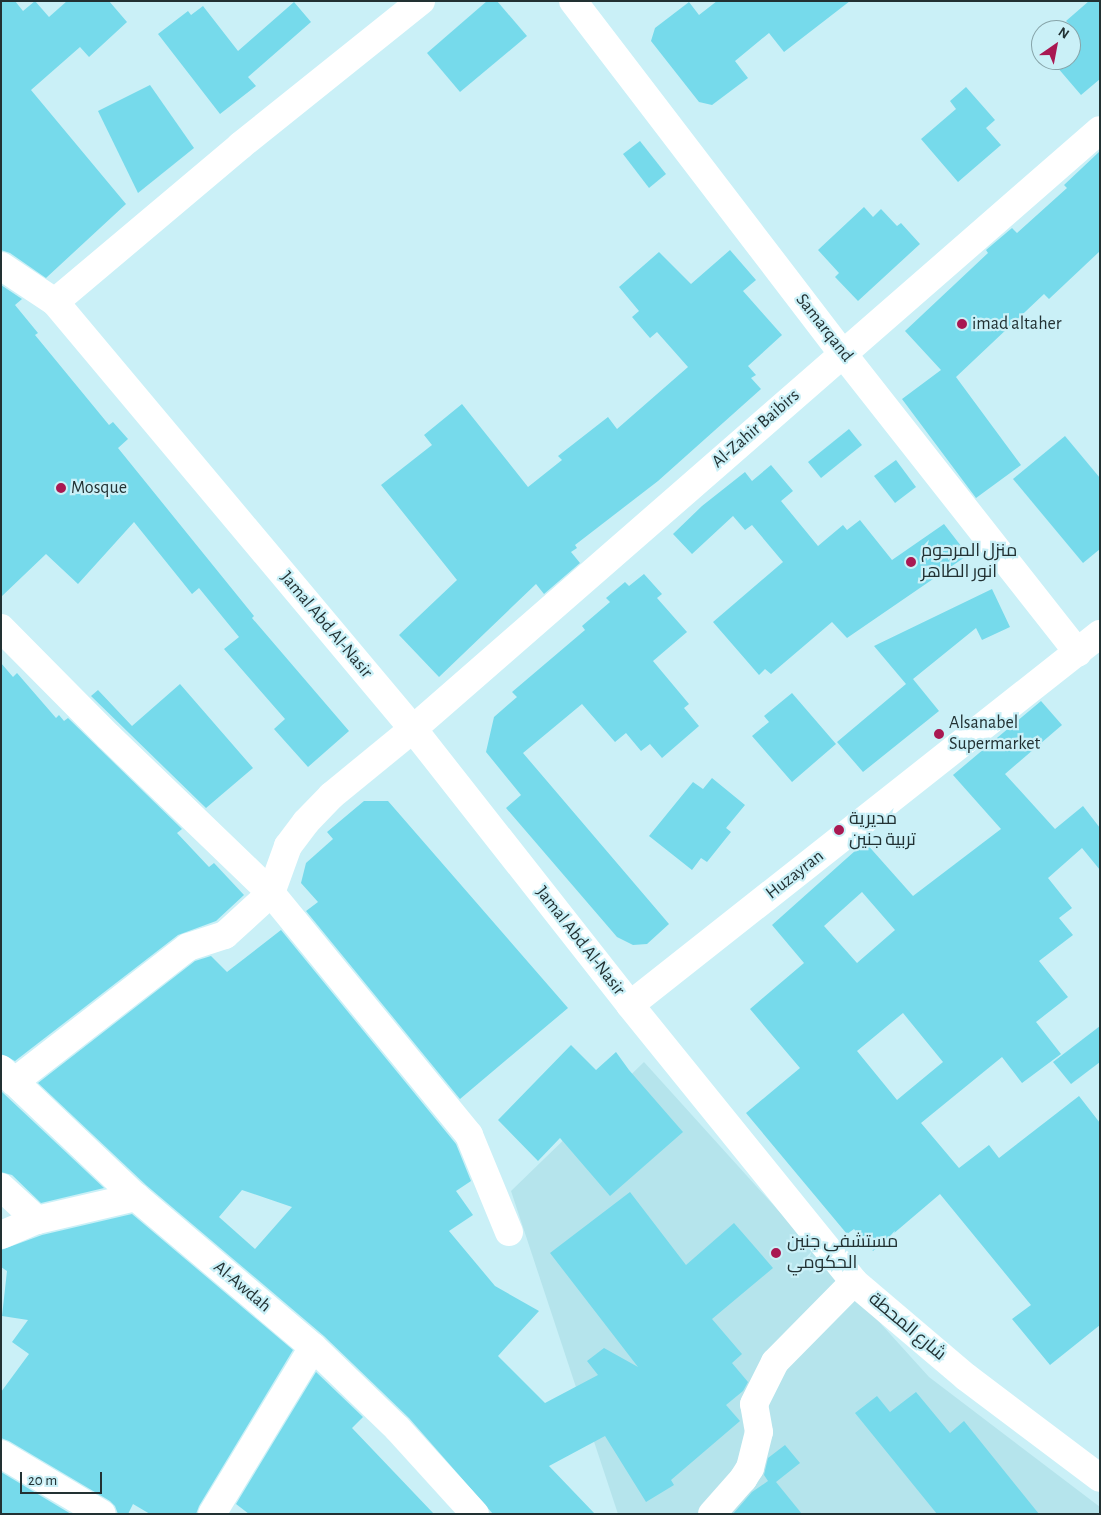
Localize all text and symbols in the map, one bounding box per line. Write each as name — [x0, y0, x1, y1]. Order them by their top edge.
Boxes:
north arrow — [1031, 20, 1081, 70]
text: N — [1056, 25, 1072, 42]
street label: Samarqand — [791, 290, 857, 366]
place label: imad altaher — [972, 313, 1062, 335]
marker: imad altaher — [956, 318, 968, 330]
street label: Al-Zahir Baibirs — [708, 385, 804, 473]
place label: Mosque — [71, 477, 127, 499]
marker: Mosque — [55, 482, 67, 494]
place label: منزل المرحوم انور الطاهر — [921, 541, 1017, 584]
marker: منزل المرحوم انور الطاهر — [905, 556, 917, 568]
street label: Jamal Abd Al-Nasir — [275, 567, 377, 683]
place label: Alsanabel Supermarket — [949, 713, 1040, 756]
marker: Alsanabel Supermarket — [933, 728, 945, 740]
place label: مديرية تربية جنين — [849, 809, 916, 852]
marker: مديرية تربية جنين — [833, 824, 845, 836]
street label: Huzayran — [762, 846, 828, 904]
street label: Jamal Abd Al-Nasir — [531, 882, 629, 1000]
place label: مستشفى جنين الحكومي — [787, 1232, 898, 1274]
marker: مستشفى جنين الحكومي — [769, 1246, 783, 1260]
street label: Al-Awdah — [209, 1257, 275, 1317]
street label: شارع المحطة — [864, 1288, 950, 1366]
scale bar — [22, 1462, 105, 1494]
text: 20 m — [28, 1473, 57, 1488]

